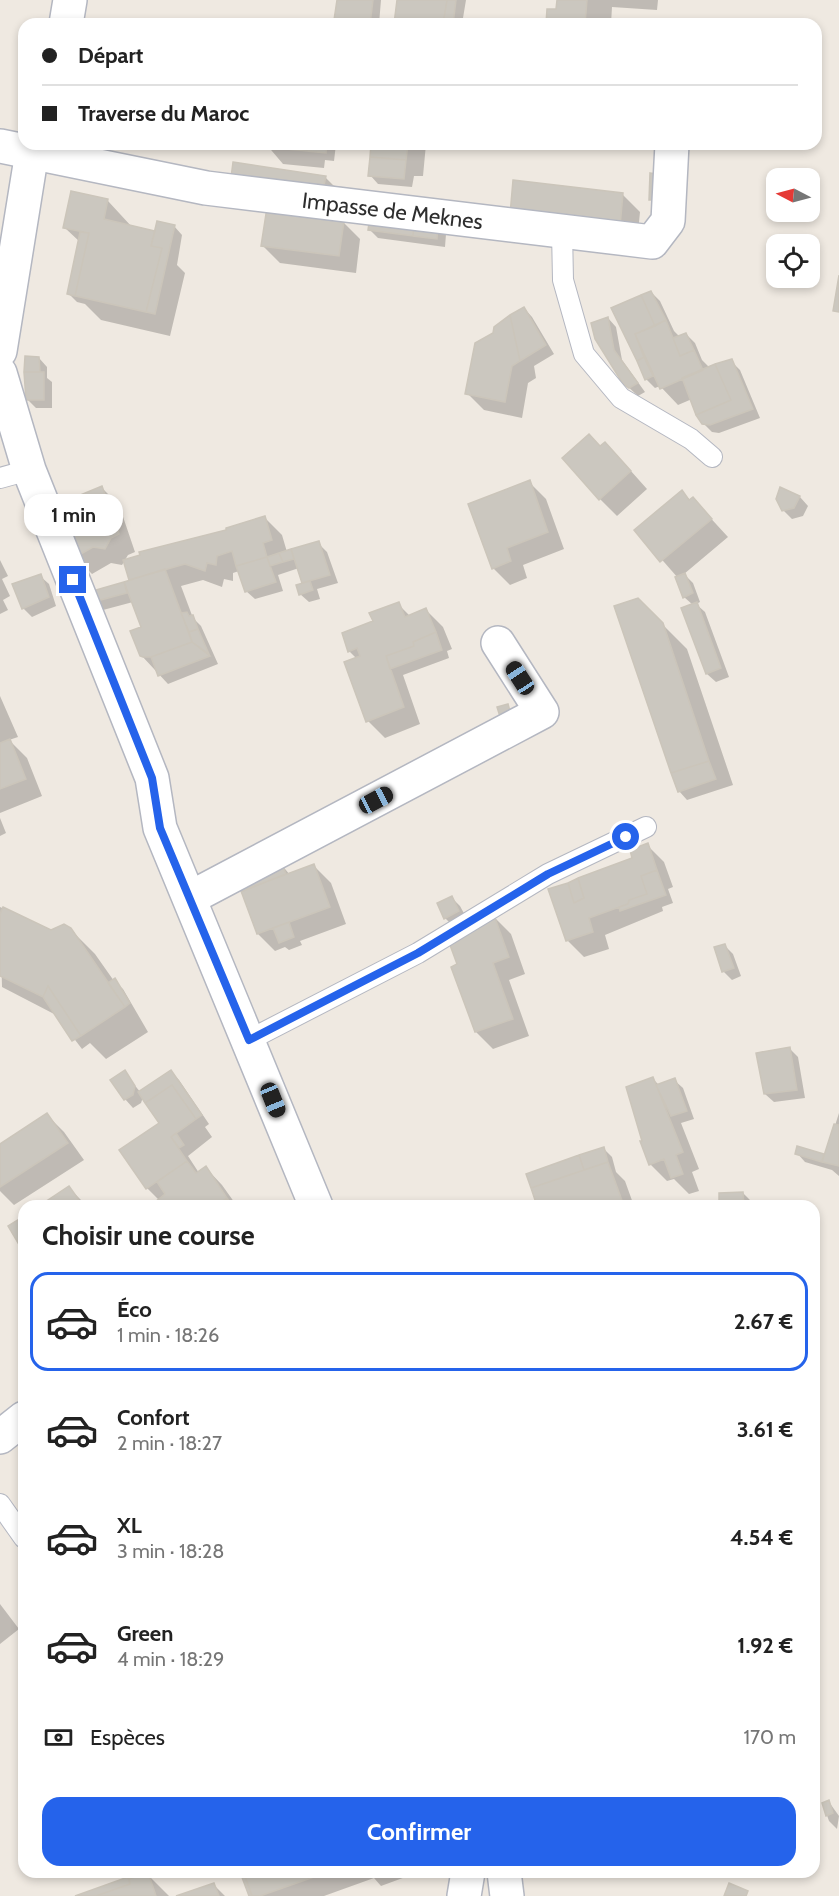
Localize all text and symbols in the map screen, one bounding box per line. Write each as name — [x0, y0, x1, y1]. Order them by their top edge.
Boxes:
text: Départ — [78, 42, 143, 69]
text: Traverse du Maroc — [78, 100, 249, 127]
north arrow — [766, 168, 820, 222]
map controls — [766, 168, 820, 288]
street label: Impasse de Meknes — [301, 186, 484, 235]
button: locate — [766, 234, 820, 288]
callout: 1 min — [23, 493, 122, 535]
text: 1 min — [51, 503, 96, 527]
route end — [59, 566, 86, 593]
car — [503, 658, 537, 698]
car — [356, 784, 396, 816]
route start — [612, 823, 639, 850]
car — [258, 1080, 288, 1120]
text: Choisir une course — [42, 1219, 255, 1252]
icon: car — [45, 1295, 99, 1349]
text: Éco — [117, 1296, 152, 1323]
text: 2.67 € — [734, 1308, 793, 1335]
text: 1 min · 18:26 — [117, 1323, 219, 1347]
icon: car — [45, 1403, 99, 1457]
text: Confort — [117, 1404, 190, 1431]
text: 3.61 € — [737, 1416, 793, 1443]
text: 2 min · 18:27 — [117, 1431, 222, 1455]
icon: car — [45, 1511, 99, 1565]
text: XL — [117, 1512, 142, 1539]
text: 4.54 € — [730, 1524, 793, 1551]
text: 3 min · 18:28 — [117, 1539, 224, 1563]
icon: car — [45, 1619, 99, 1673]
text: Green — [117, 1620, 173, 1647]
text: 1.92 € — [737, 1632, 793, 1659]
text: 4 min · 18:29 — [117, 1647, 224, 1671]
icon: cash — [42, 1721, 75, 1754]
text: Espèces — [90, 1724, 165, 1751]
text: 170 m — [744, 1725, 796, 1749]
button: Confirmer — [42, 1797, 796, 1866]

